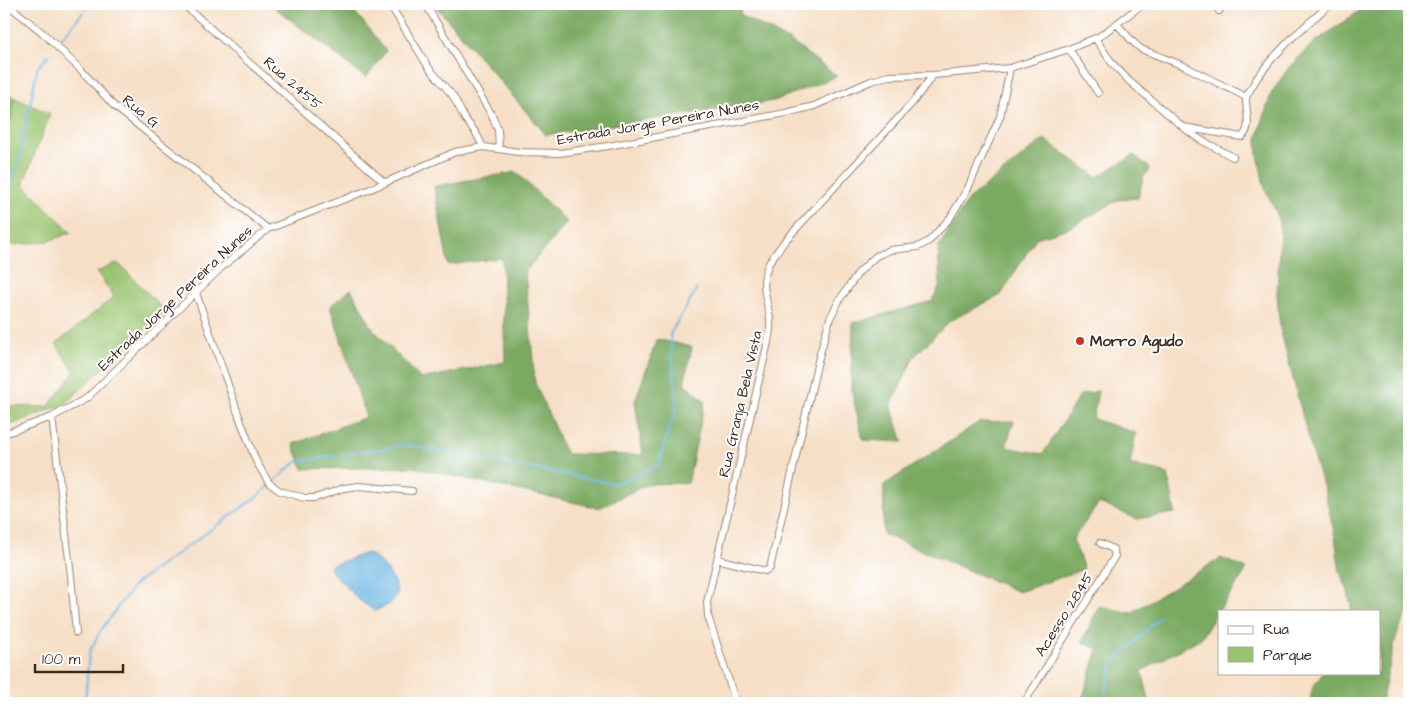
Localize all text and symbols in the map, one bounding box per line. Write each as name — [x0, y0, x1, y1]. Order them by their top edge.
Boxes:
street label: Rua 2455 — [259, 52, 327, 115]
street label: Rua G — [118, 90, 164, 133]
street label: Estrada Jorge Pereira Nunes — [555, 94, 761, 152]
street label: Estrada Jorge Pereira Nunes — [93, 221, 258, 377]
street label: Rua Granja Bela Vista — [713, 328, 768, 479]
place label: Morro Agudo — [1090, 331, 1183, 354]
marker: Morro Agudo — [1074, 335, 1086, 347]
street label: Acesso 2845 — [1030, 568, 1099, 660]
legend — [1218, 610, 1380, 674]
text: Rua — [1263, 619, 1289, 640]
scale bar — [35, 642, 122, 674]
text: Parque — [1263, 645, 1312, 666]
text: 100 m — [42, 649, 81, 670]

